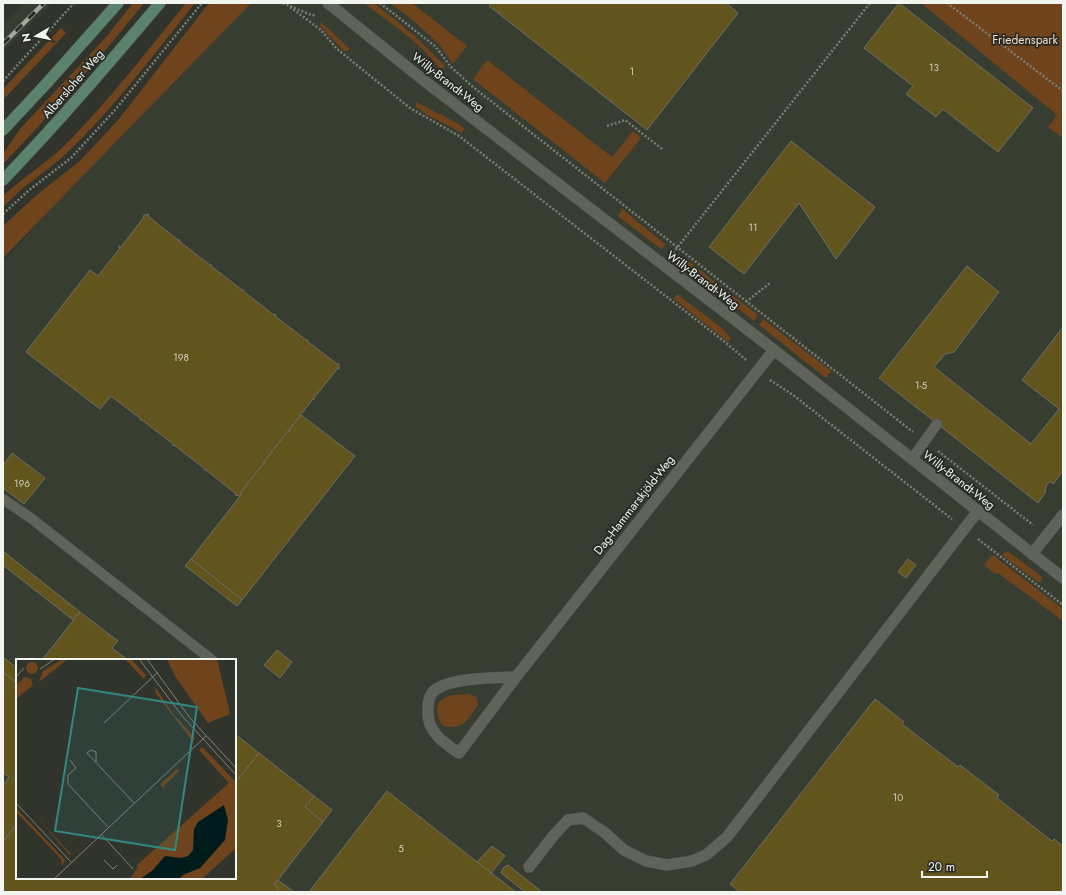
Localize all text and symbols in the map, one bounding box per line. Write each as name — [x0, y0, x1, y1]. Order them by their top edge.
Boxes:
north arrow — [16, 16, 56, 56]
park label: Friedenspark — [992, 31, 1058, 49]
text: N — [18, 32, 35, 43]
street label: Albersloher Weg — [38, 46, 108, 122]
street label: Willy-Brandt-Weg — [408, 48, 488, 116]
house number: 13 — [929, 60, 940, 75]
house number: 1 — [630, 64, 634, 79]
house number: 11 — [749, 220, 758, 235]
street label: Willy-Brandt-Weg — [663, 247, 743, 313]
house number: 198 — [173, 350, 189, 365]
house number: 1-5 — [915, 378, 927, 393]
street label: Willy-Brandt-Weg — [919, 446, 999, 514]
street label: Dag-Hammarskjöld-Weg — [589, 451, 679, 559]
house number: 196 — [14, 476, 30, 491]
inset map — [16, 659, 236, 879]
house number: 10 — [893, 790, 903, 805]
house number: 3 — [276, 816, 282, 831]
house number: 5 — [398, 841, 404, 856]
scale bar — [922, 853, 987, 879]
text: 20 m — [928, 858, 955, 876]

